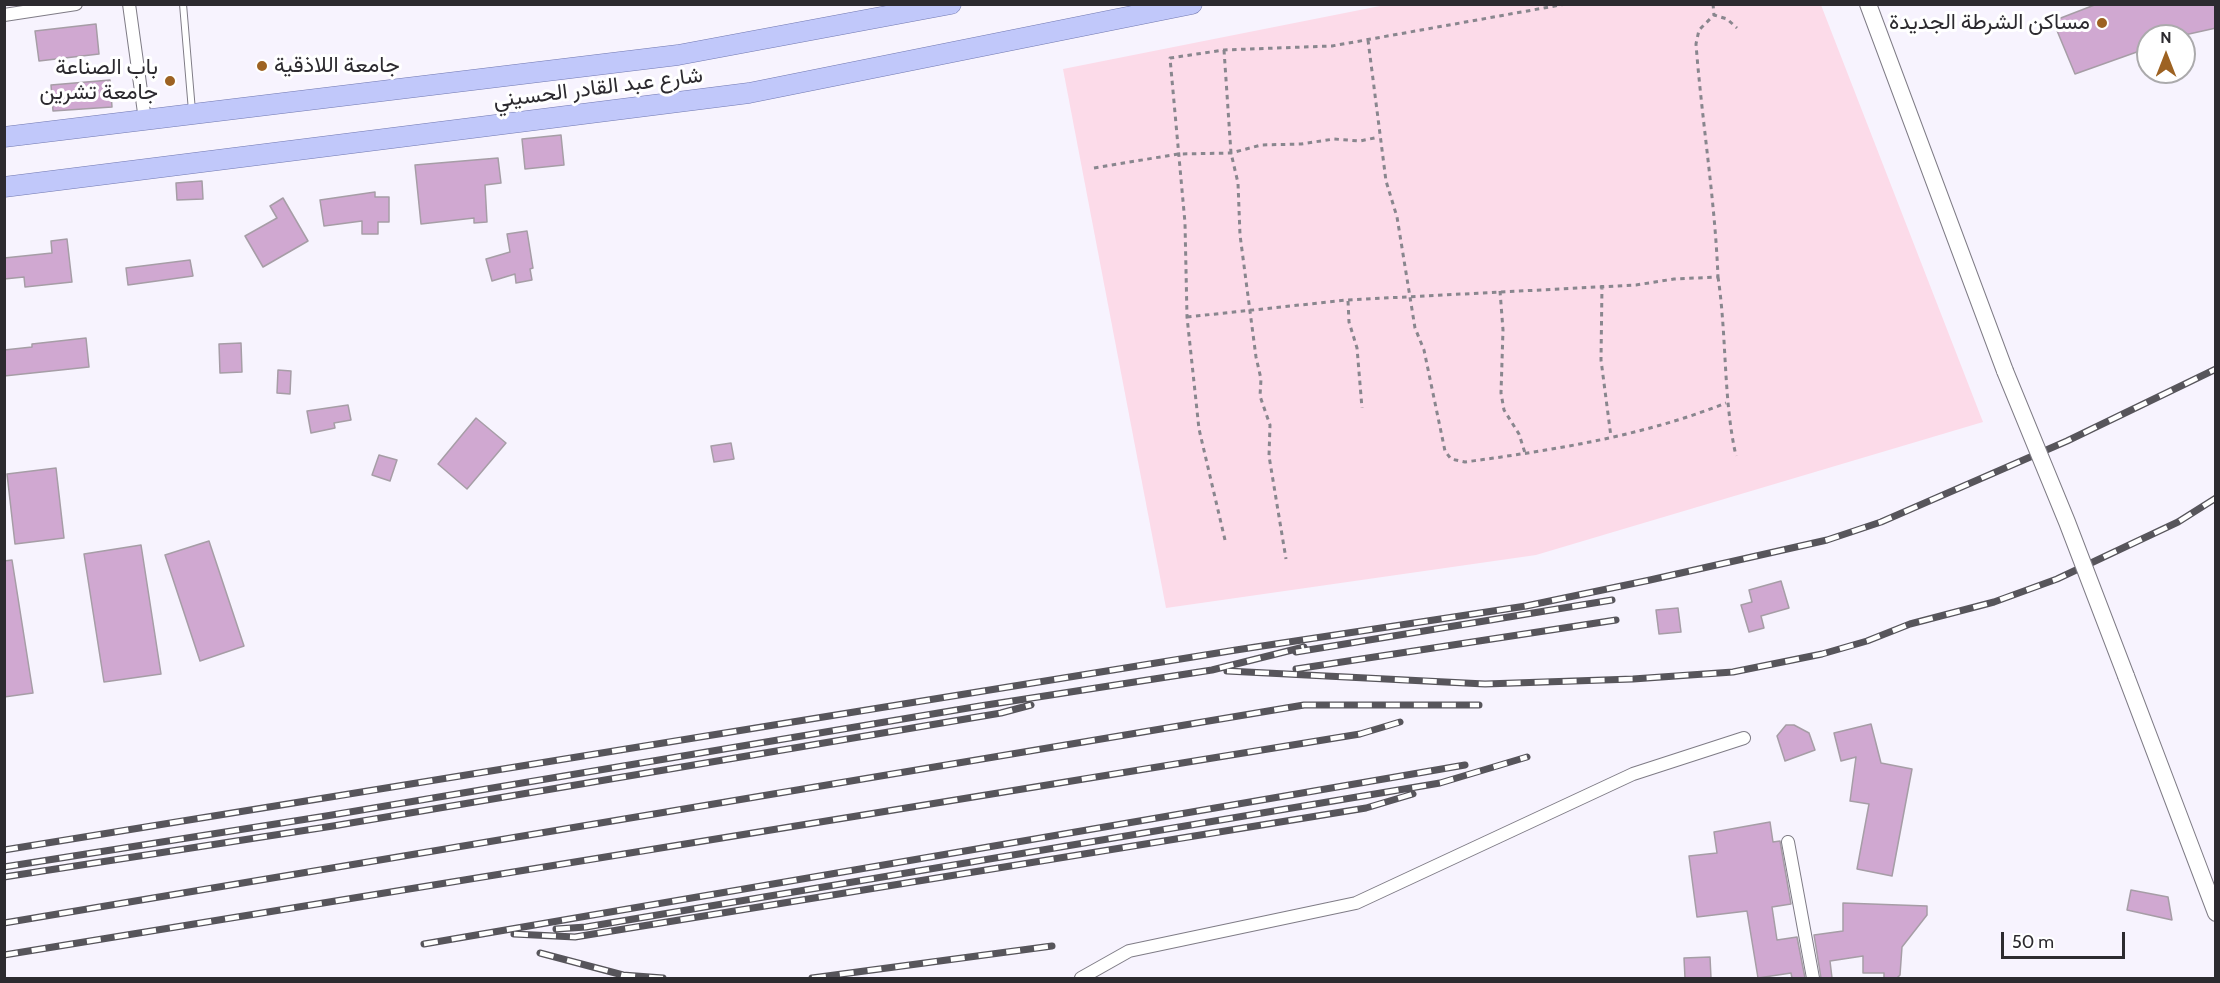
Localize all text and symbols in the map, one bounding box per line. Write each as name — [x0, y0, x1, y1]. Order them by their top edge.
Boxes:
place label: مساكن الشرطة الجديدة — [1889, 10, 2090, 36]
marker: مساكن الشرطة الجديدة — [2095, 16, 2109, 30]
north arrow — [2136, 24, 2196, 84]
text: N — [2160, 28, 2172, 47]
place label: جامعة اللاذقية — [274, 53, 400, 79]
place label: باب الصناعة جامعة تشرين — [40, 55, 158, 106]
marker: جامعة اللاذقية — [255, 59, 269, 73]
street label: شارع عبد القادر الحسيني — [492, 62, 704, 114]
marker: باب الصناعة جامعة تشرين — [163, 74, 177, 88]
scale bar — [2004, 920, 2128, 958]
text: 50 m — [2012, 931, 2054, 953]

